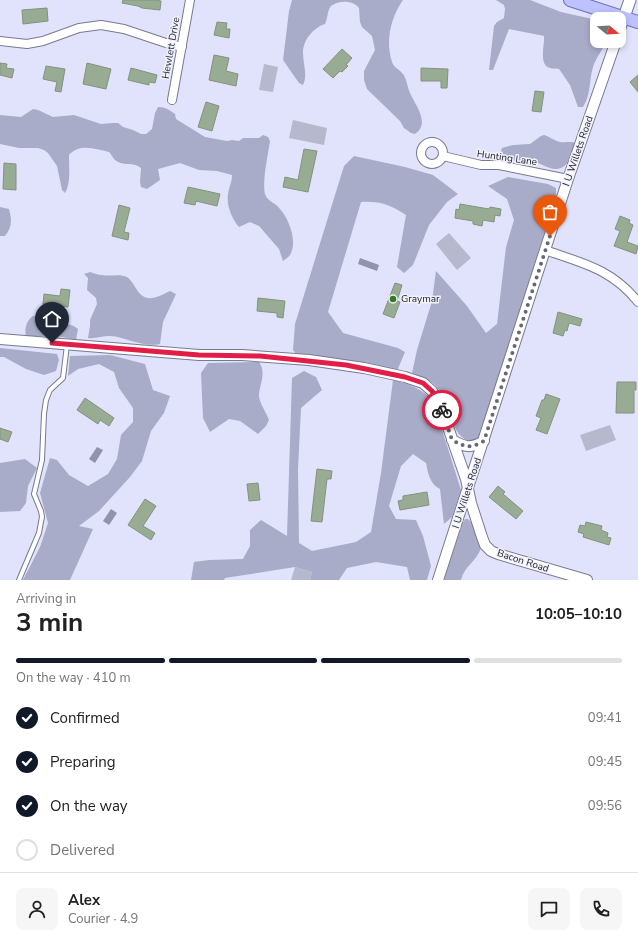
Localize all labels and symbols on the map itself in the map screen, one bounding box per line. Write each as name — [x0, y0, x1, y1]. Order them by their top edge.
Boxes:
north arrow — [590, 12, 626, 48]
street label: Hewlett Drive — [159, 16, 183, 80]
street label: I U Willets Road — [559, 114, 597, 188]
street label: Hunting Lane — [476, 147, 538, 169]
pin — [533, 195, 567, 236]
place label: Graymar — [401, 292, 440, 306]
marker: Graymar — [388, 294, 398, 304]
pin — [35, 302, 69, 343]
courier — [422, 390, 462, 430]
street label: I U Willets Road — [449, 456, 485, 530]
street label: Bacon Road — [495, 546, 551, 576]

